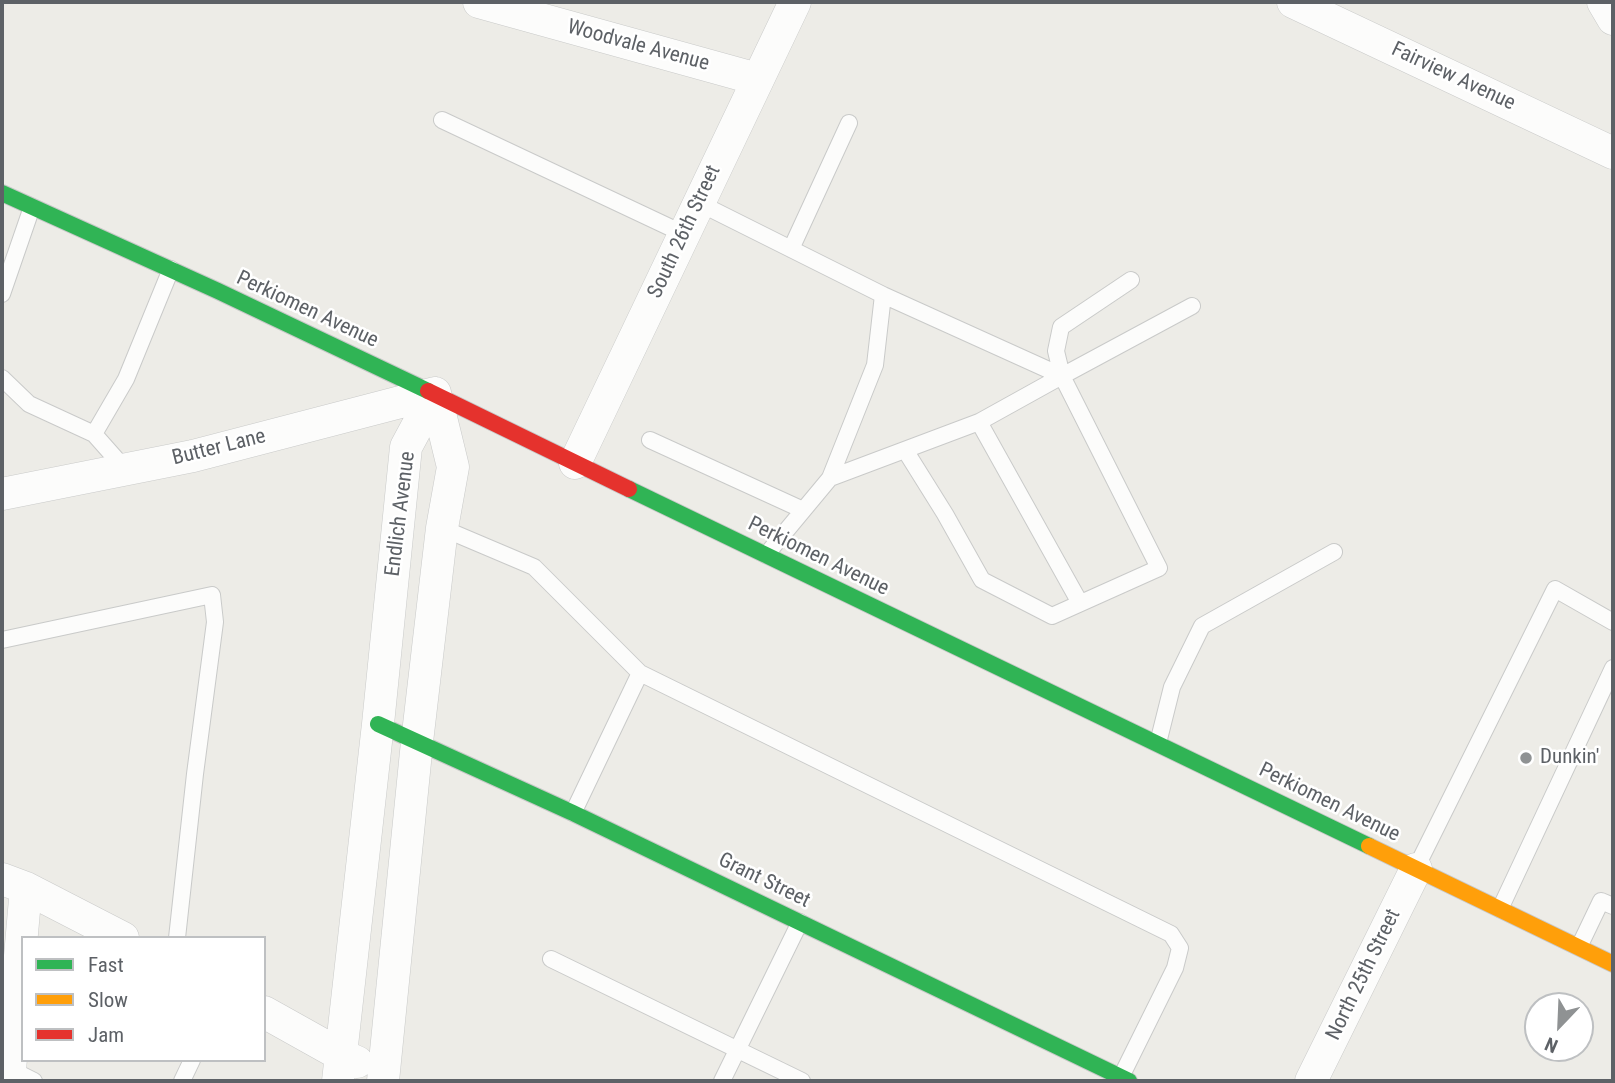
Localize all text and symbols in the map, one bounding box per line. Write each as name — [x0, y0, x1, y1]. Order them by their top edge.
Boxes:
street label: Woodvale Avenue — [564, 15, 712, 77]
street label: Fairview Avenue — [1387, 37, 1519, 117]
street label: South 26th Street — [643, 161, 727, 303]
street label: Perkiomen Avenue — [232, 266, 382, 354]
street label: Butter Lane — [170, 424, 268, 472]
street label: Endlich Avenue — [381, 450, 421, 578]
street label: Perkiomen Avenue — [743, 512, 893, 602]
place label: Dunkin' — [1540, 745, 1599, 771]
marker: Dunkin' — [1518, 750, 1534, 766]
street label: Perkiomen Avenue — [1254, 758, 1404, 848]
street label: Grant Street — [714, 848, 814, 914]
street label: North 25th Street — [1321, 905, 1407, 1045]
legend — [21, 936, 266, 1062]
text: Fast — [88, 953, 124, 977]
text: Slow — [88, 988, 128, 1012]
north arrow — [1524, 992, 1594, 1062]
text: Jam — [88, 1023, 124, 1047]
text: N — [1542, 1032, 1561, 1058]

